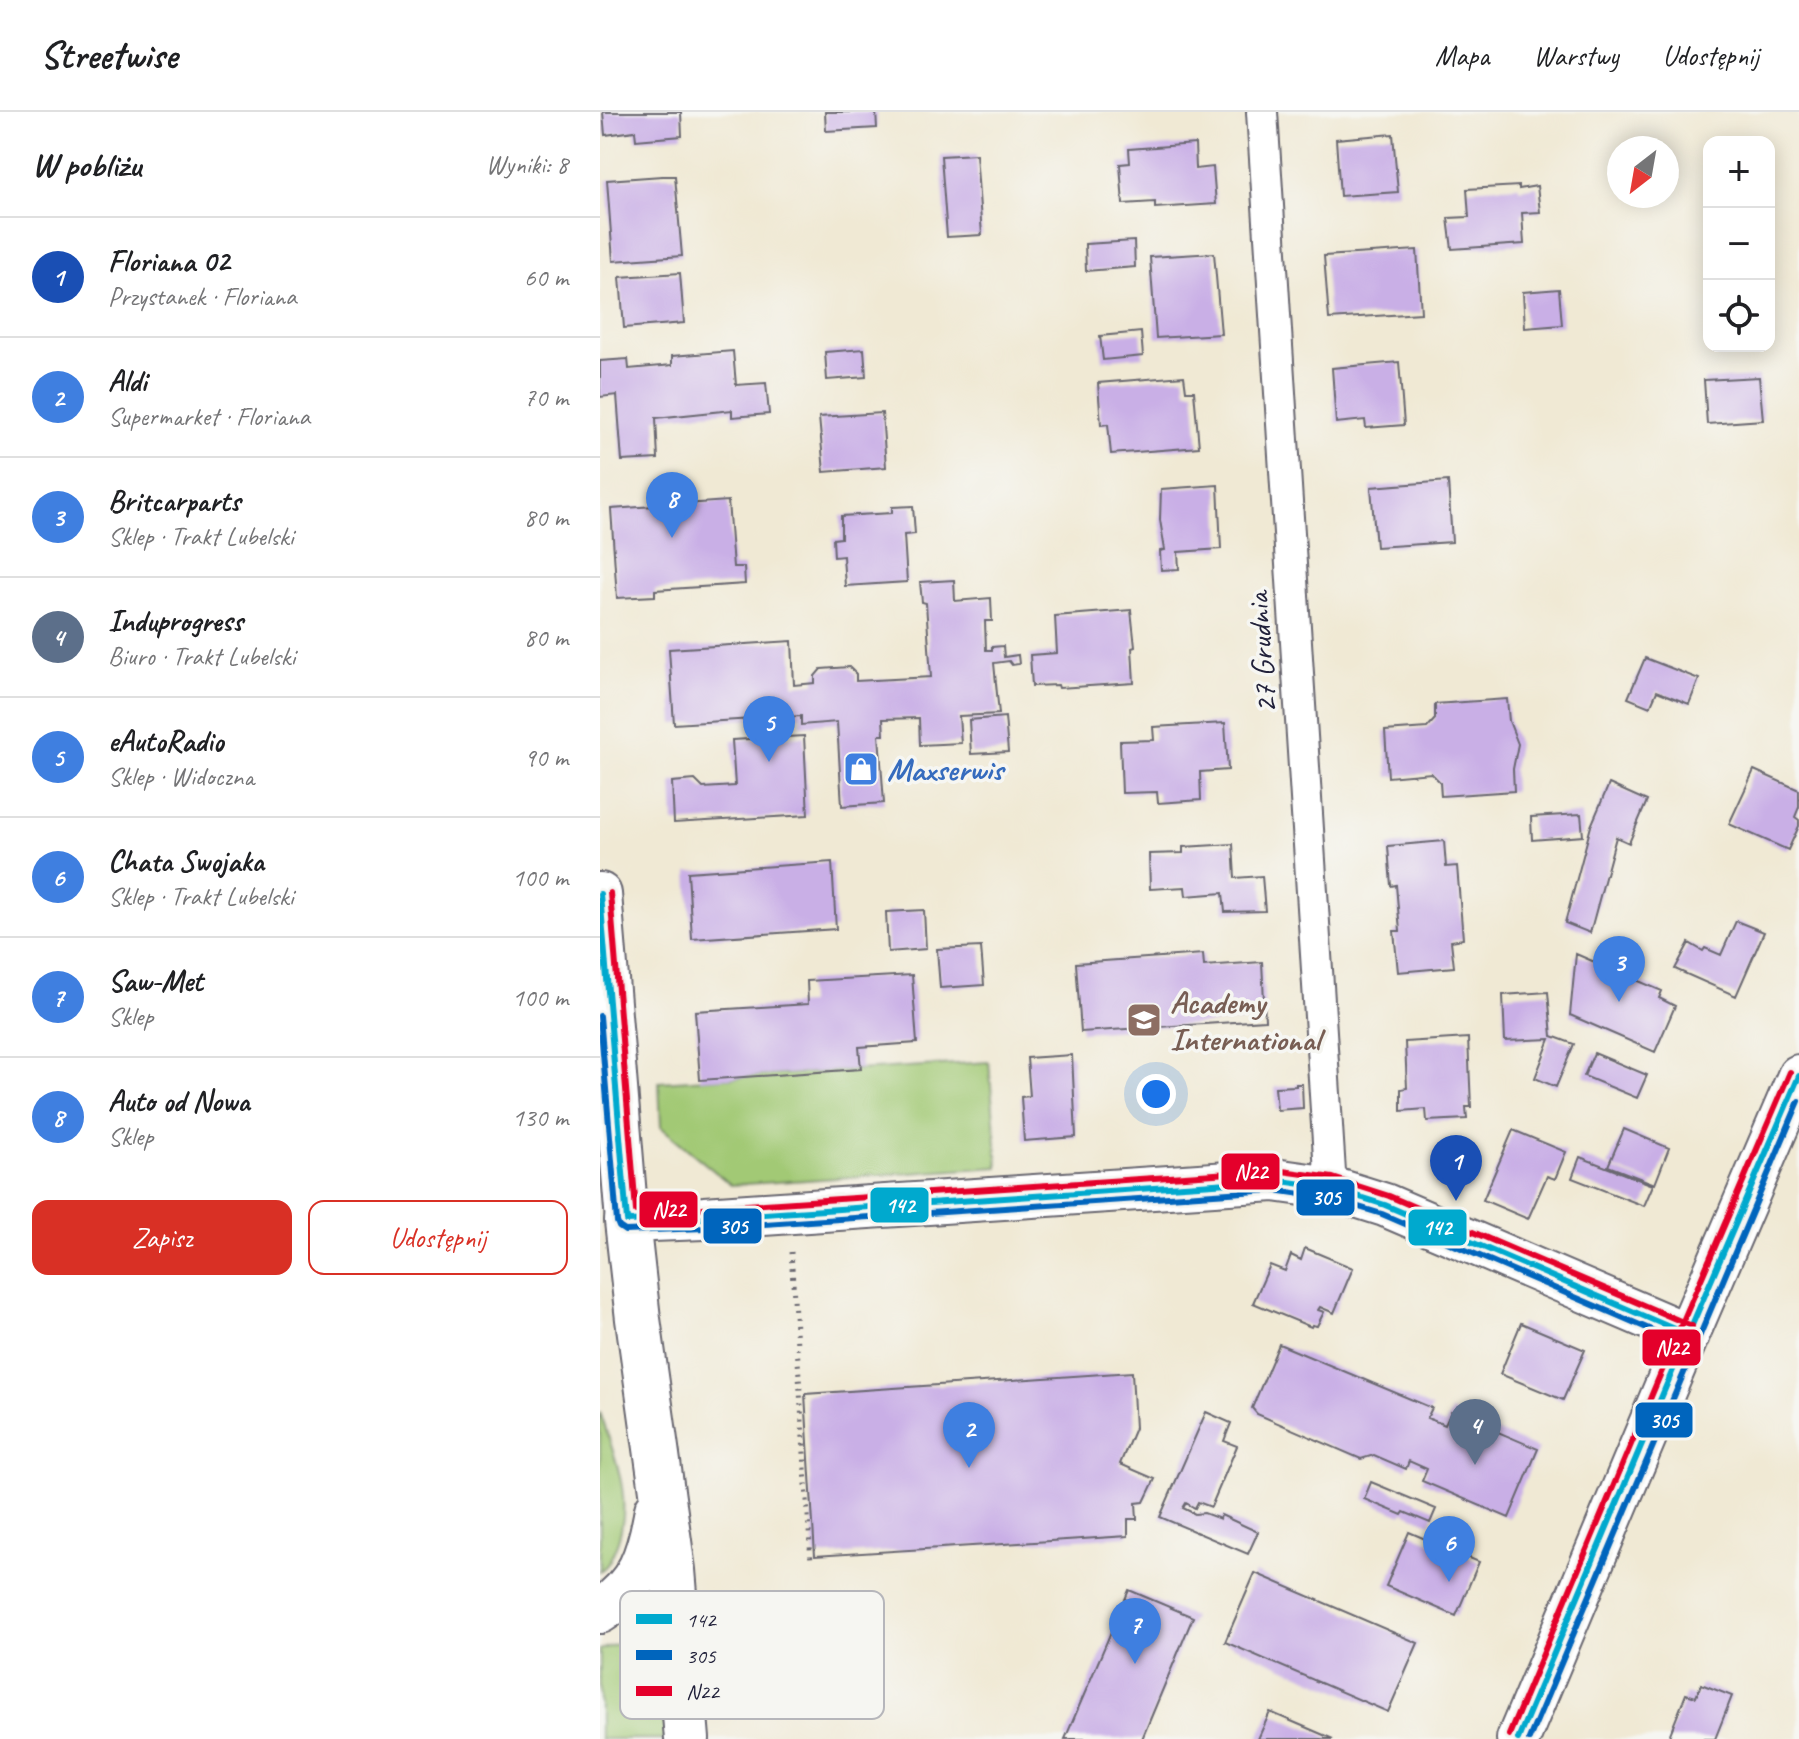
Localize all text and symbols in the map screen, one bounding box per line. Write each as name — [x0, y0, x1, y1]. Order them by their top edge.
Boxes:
text: Streetwise — [40, 32, 177, 79]
text: Mapa — [1435, 38, 1489, 73]
text: Warstwy — [1533, 38, 1619, 73]
text: Udostępnij — [1663, 38, 1759, 73]
north arrow — [1607, 136, 1679, 208]
map controls — [1703, 136, 1775, 352]
button: + — [1703, 136, 1775, 208]
text: W pobliżu — [32, 143, 141, 186]
text: Wyniki: 8 — [486, 148, 568, 181]
button: − — [1703, 208, 1775, 280]
text: Floriana 02 — [108, 242, 229, 280]
text: 1 — [52, 261, 64, 294]
text: 60 m — [524, 261, 568, 294]
text: Przystanek · Floriana — [108, 280, 296, 313]
button: locate — [1703, 280, 1775, 352]
text: Aldi — [108, 362, 147, 400]
text: 2 — [52, 381, 64, 414]
text: 70 m — [524, 381, 568, 414]
text: Supermarket · Floriana — [108, 400, 310, 433]
pin: 8 — [646, 472, 698, 538]
text: Britcarparts — [108, 482, 240, 520]
text: 3 — [52, 501, 64, 534]
text: 80 m — [524, 501, 568, 534]
text: Sklep · Trakt Lubelski — [108, 520, 294, 553]
street label: 27 Grudnia — [1237, 588, 1286, 715]
text: Induprogress — [108, 602, 243, 640]
text: 4 — [52, 621, 64, 654]
text: 80 m — [524, 621, 568, 654]
text: Biuro · Trakt Lubelski — [108, 640, 295, 673]
pin: 5 — [743, 696, 795, 762]
text: eAutoRadio — [108, 722, 223, 760]
text: 5 — [52, 741, 64, 774]
text: 90 m — [524, 741, 568, 774]
place label: Maxserwis — [887, 749, 1007, 790]
shop icon: Maxserwis — [842, 750, 880, 788]
text: Sklep · Widoczna — [108, 760, 254, 793]
text: Chata Swojaka — [108, 842, 264, 880]
text: 6 — [52, 861, 64, 894]
text: 100 m — [512, 861, 568, 894]
text: Sklep · Trakt Lubelski — [108, 880, 294, 913]
pin: 3 — [1593, 936, 1645, 1002]
text: Saw-Met — [108, 962, 203, 1000]
text: 7 — [52, 981, 64, 1014]
text: 100 m — [512, 981, 568, 1014]
place label: Academy International — [1170, 982, 1326, 1060]
text: Sklep — [108, 1000, 153, 1033]
school or university icon: Academy International — [1125, 1001, 1163, 1039]
your location — [1136, 1074, 1176, 1114]
text: Auto od Nowa — [108, 1082, 250, 1120]
text: 8 — [52, 1101, 64, 1134]
text: 130 m — [512, 1101, 568, 1134]
text: Sklep — [108, 1120, 153, 1153]
pin: 1 — [1430, 1135, 1482, 1201]
line badge: N22 — [1220, 1152, 1281, 1191]
text: N22 — [1234, 1158, 1270, 1186]
line badge: 305 — [1295, 1178, 1356, 1217]
text: 305 — [1311, 1184, 1343, 1212]
line badge: 142 — [869, 1186, 930, 1224]
line badge: N22 — [638, 1190, 699, 1229]
text: 142 — [885, 1192, 917, 1220]
text: N22 — [652, 1196, 688, 1224]
button: Zapisz — [32, 1200, 292, 1275]
button: Udostępnij — [308, 1200, 568, 1275]
line badge: 305 — [702, 1207, 763, 1245]
line badge: 142 — [1407, 1208, 1468, 1247]
text: 305 — [718, 1213, 750, 1241]
text: 142 — [1422, 1214, 1454, 1242]
line badge: N22 — [1641, 1328, 1702, 1367]
text: N22 — [1655, 1334, 1691, 1362]
pin: 4 — [1449, 1399, 1501, 1465]
line badge: 305 — [1634, 1401, 1694, 1439]
pin: 2 — [943, 1402, 995, 1468]
text: 305 — [1649, 1407, 1681, 1435]
pin: 6 — [1423, 1516, 1475, 1582]
legend — [620, 1591, 884, 1719]
pin: 7 — [1109, 1598, 1161, 1664]
text: 142 — [686, 1606, 718, 1634]
text: 305 — [686, 1642, 717, 1670]
text: N22 — [686, 1678, 721, 1706]

